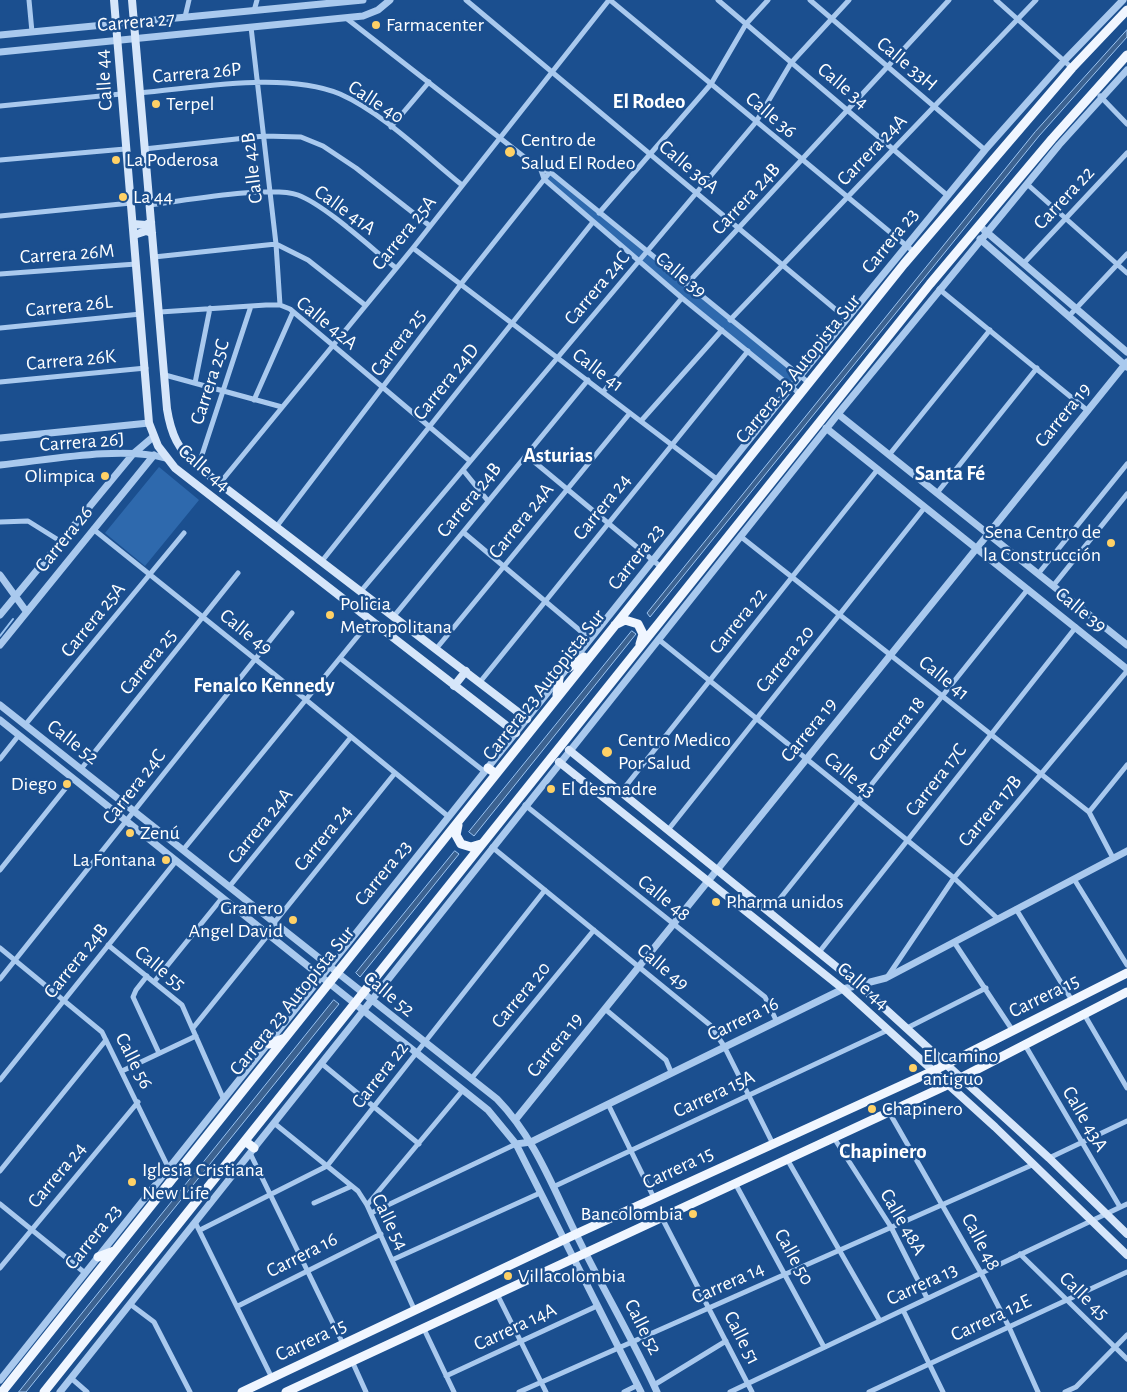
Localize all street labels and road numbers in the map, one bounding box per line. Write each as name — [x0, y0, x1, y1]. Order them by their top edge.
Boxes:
street label: Carrera 27 — [96, 7, 176, 37]
street label: Calle 33H — [872, 32, 942, 96]
street label: Calle 44 — [90, 49, 118, 111]
street label: Carrera 26P — [151, 57, 243, 89]
street label: Calle 34 — [812, 58, 874, 114]
street label: Calle 40 — [343, 75, 409, 129]
street label: Calle 36 — [740, 87, 802, 143]
street label: Carrera 24A — [832, 109, 912, 191]
street label: Calle 42B — [236, 131, 268, 205]
street label: Calle 36A — [654, 135, 724, 199]
street label: Carrera 24B — [707, 158, 785, 240]
street label: Carrera 22 — [1028, 161, 1100, 235]
street label: Calle 41A — [310, 180, 380, 240]
street label: Carrera 25A — [367, 191, 441, 275]
street label: Carrera 23 — [856, 203, 924, 279]
street label: Carrera 26M — [19, 239, 115, 269]
street label: Carrera 24C — [559, 246, 635, 330]
street label: Calle 39 — [650, 247, 712, 303]
street label: Carrera 23 Autopista Sur — [730, 289, 866, 449]
street label: Carrera 26L — [24, 290, 114, 322]
street label: Calle 42A — [291, 291, 363, 355]
street label: Carrera 25 — [365, 305, 431, 381]
street label: Carrera 25C — [185, 336, 235, 428]
street label: Carrera 24D — [408, 339, 484, 425]
street label: Calle 41 — [567, 343, 629, 397]
street label: Carrera 26K — [25, 344, 117, 376]
street label: Carrera 19 — [1030, 378, 1096, 452]
street label: Carrera 26J — [39, 427, 125, 457]
street label: Calle 44 — [173, 439, 235, 497]
street label: Carrera 24B — [431, 458, 507, 542]
street label: Carrera 24 — [568, 469, 636, 545]
street label: Carrera 24A — [483, 478, 559, 564]
street label: Carrera 26 — [30, 501, 98, 577]
street label: Carrera 23 — [603, 519, 669, 595]
street label: Carrera 25A — [56, 578, 130, 662]
street label: Calle 39 — [1050, 582, 1112, 638]
street label: Carrera 22 — [704, 583, 772, 659]
street label: Calle 49 — [215, 603, 277, 661]
street label: Carrera 23 Autopista Sur — [477, 605, 611, 765]
street label: Carrera 20 — [750, 620, 820, 698]
street label: Carrera 25 — [114, 624, 182, 700]
street label: Calle 41 — [914, 650, 974, 706]
street label: Carrera 18 — [864, 692, 930, 766]
street label: Carrera 19 — [776, 693, 842, 767]
street label: Calle 52 — [42, 714, 104, 770]
street label: Carrera 17C — [900, 739, 972, 821]
street label: Carrera 24C — [97, 744, 171, 830]
street label: Calle 43 — [819, 747, 881, 803]
street label: Carrera 17B — [953, 770, 1027, 852]
street label: Carrera 24A — [222, 783, 298, 869]
street label: Carrera 24 — [289, 800, 357, 876]
street label: Carrera 23 — [349, 835, 417, 911]
street label: Calle 48 — [633, 869, 695, 927]
street label: Carrera 24B — [38, 919, 114, 1003]
street label: Carrera 23 Autopista Sur — [224, 921, 360, 1081]
street label: Calle 49 — [632, 938, 694, 996]
street label: Calle 55 — [130, 940, 190, 996]
street label: Carrera 20 — [486, 957, 556, 1033]
street label: Calle 44 — [832, 957, 894, 1015]
street label: Calle 52 — [358, 966, 420, 1022]
street label: Carrera 15 — [1005, 969, 1083, 1023]
street label: Carrera 16 — [703, 991, 783, 1047]
street label: Carrera 19 — [522, 1008, 588, 1082]
street label: Calle 56 — [110, 1029, 158, 1093]
street label: Carrera 22 — [346, 1037, 414, 1113]
street label: Carrera 15A — [669, 1065, 759, 1123]
street label: Calle 43A — [1057, 1082, 1113, 1156]
street label: Carrera 24 — [22, 1137, 92, 1213]
street label: Carrera 15 — [639, 1141, 717, 1195]
street label: Calle 48A — [874, 1185, 932, 1259]
street label: Calle 54 — [366, 1190, 414, 1254]
street label: Carrera 23 — [59, 1199, 127, 1275]
street label: Calle 48 — [956, 1209, 1006, 1275]
street label: Calle 50 — [769, 1225, 819, 1289]
street label: Carrera 16 — [262, 1227, 342, 1283]
street label: Carrera 14 — [688, 1256, 768, 1310]
street label: Carrera 13 — [883, 1257, 961, 1311]
street label: Calle 45 — [1054, 1267, 1114, 1325]
street label: Carrera 12E — [947, 1289, 1035, 1347]
street label: Calle 52 — [619, 1295, 667, 1359]
street label: Carrera 14A — [470, 1297, 560, 1357]
street label: Calle 51 — [718, 1307, 766, 1369]
street label: Carrera 15 — [272, 1313, 350, 1367]

